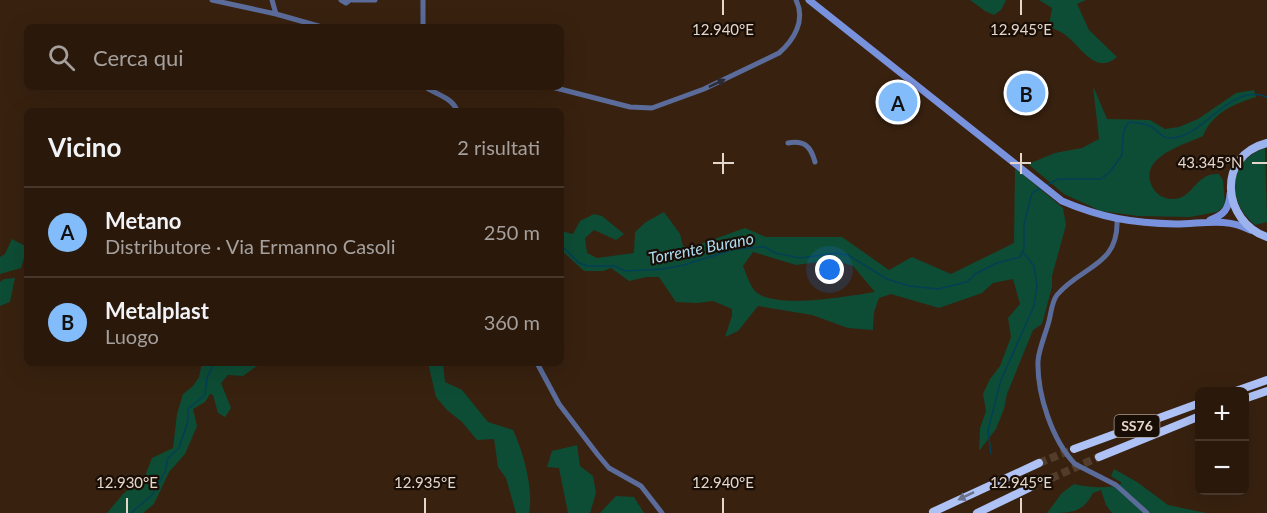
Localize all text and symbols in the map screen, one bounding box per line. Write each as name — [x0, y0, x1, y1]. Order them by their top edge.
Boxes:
text: 12.940°E — [692, 20, 754, 38]
text: 12.945°E — [990, 20, 1052, 38]
search box — [24, 24, 564, 90]
icon: search — [45, 41, 78, 74]
text: Cerca qui — [93, 44, 184, 71]
pin: B — [1006, 70, 1046, 116]
one-way arrow — [709, 79, 726, 88]
pin: A — [878, 80, 918, 124]
text: Vicino — [48, 131, 121, 163]
text: 2 risultati — [457, 135, 540, 159]
text: 43.345°N — [1178, 153, 1242, 171]
text: Metano — [105, 207, 181, 234]
text: A — [61, 220, 74, 244]
text: 250 m — [484, 220, 540, 244]
water label: Torrente Burano — [647, 228, 755, 267]
text: Distributore · Via Ermanno Casoli — [105, 234, 396, 258]
your location — [815, 255, 844, 284]
text: Metalplast — [105, 297, 209, 324]
text: B — [61, 310, 74, 334]
text: 360 m — [484, 310, 540, 334]
text: Luogo — [105, 324, 159, 348]
map controls — [1195, 387, 1249, 495]
button: + — [1195, 387, 1249, 441]
road number: SS76 — [1114, 415, 1160, 437]
button: − — [1195, 441, 1249, 495]
text: 12.930°E — [96, 473, 158, 491]
text: 12.935°E — [394, 473, 456, 491]
text: 12.940°E — [692, 473, 754, 491]
text: 12.945°E — [990, 473, 1052, 491]
one-way arrow — [958, 491, 975, 501]

